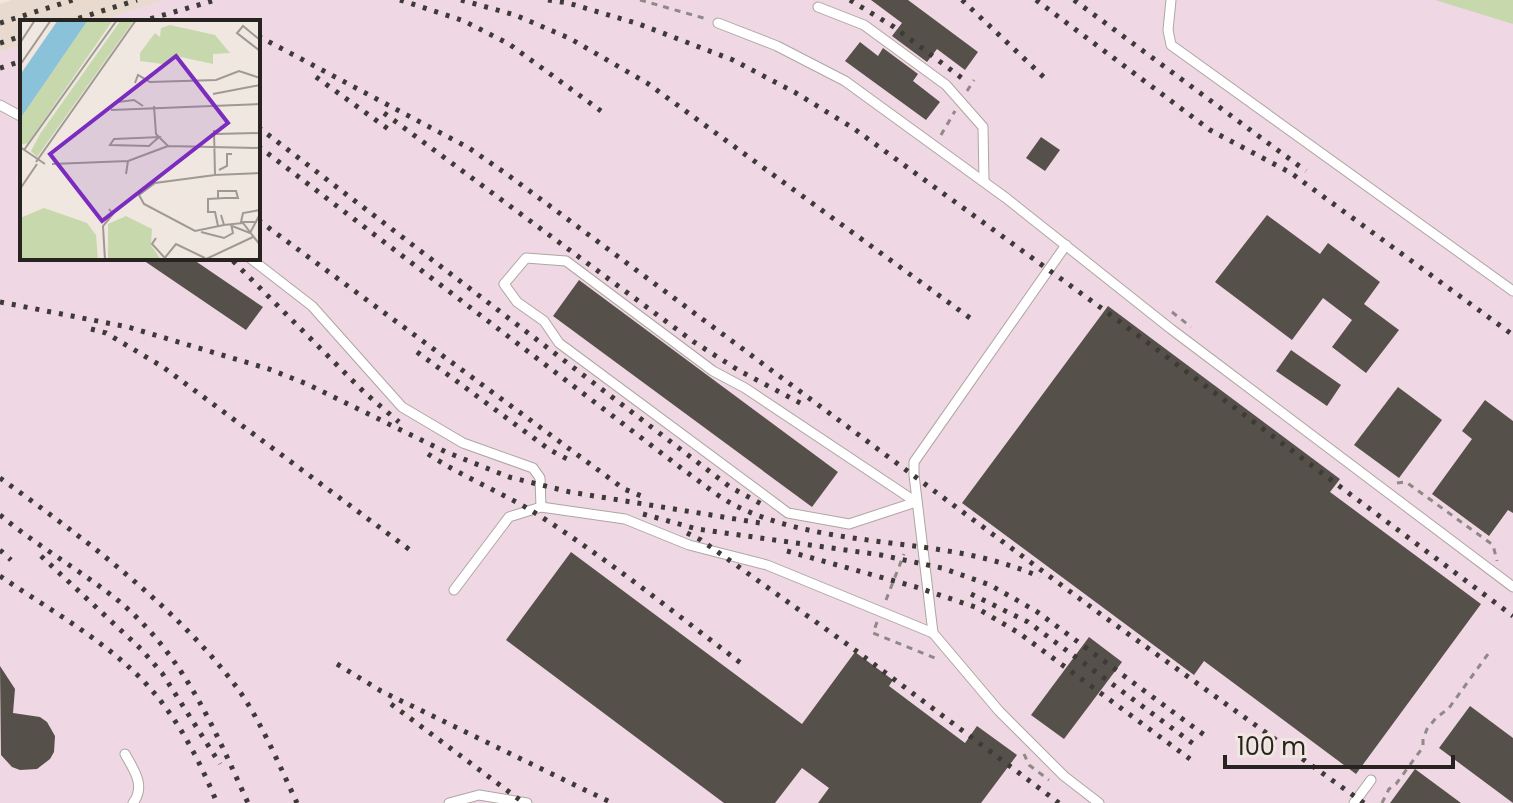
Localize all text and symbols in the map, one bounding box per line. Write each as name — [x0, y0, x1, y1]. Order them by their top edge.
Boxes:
inset map — [20, 20, 260, 260]
scale bar — [1225, 719, 1453, 769]
text: 100 m — [1237, 730, 1306, 763]

